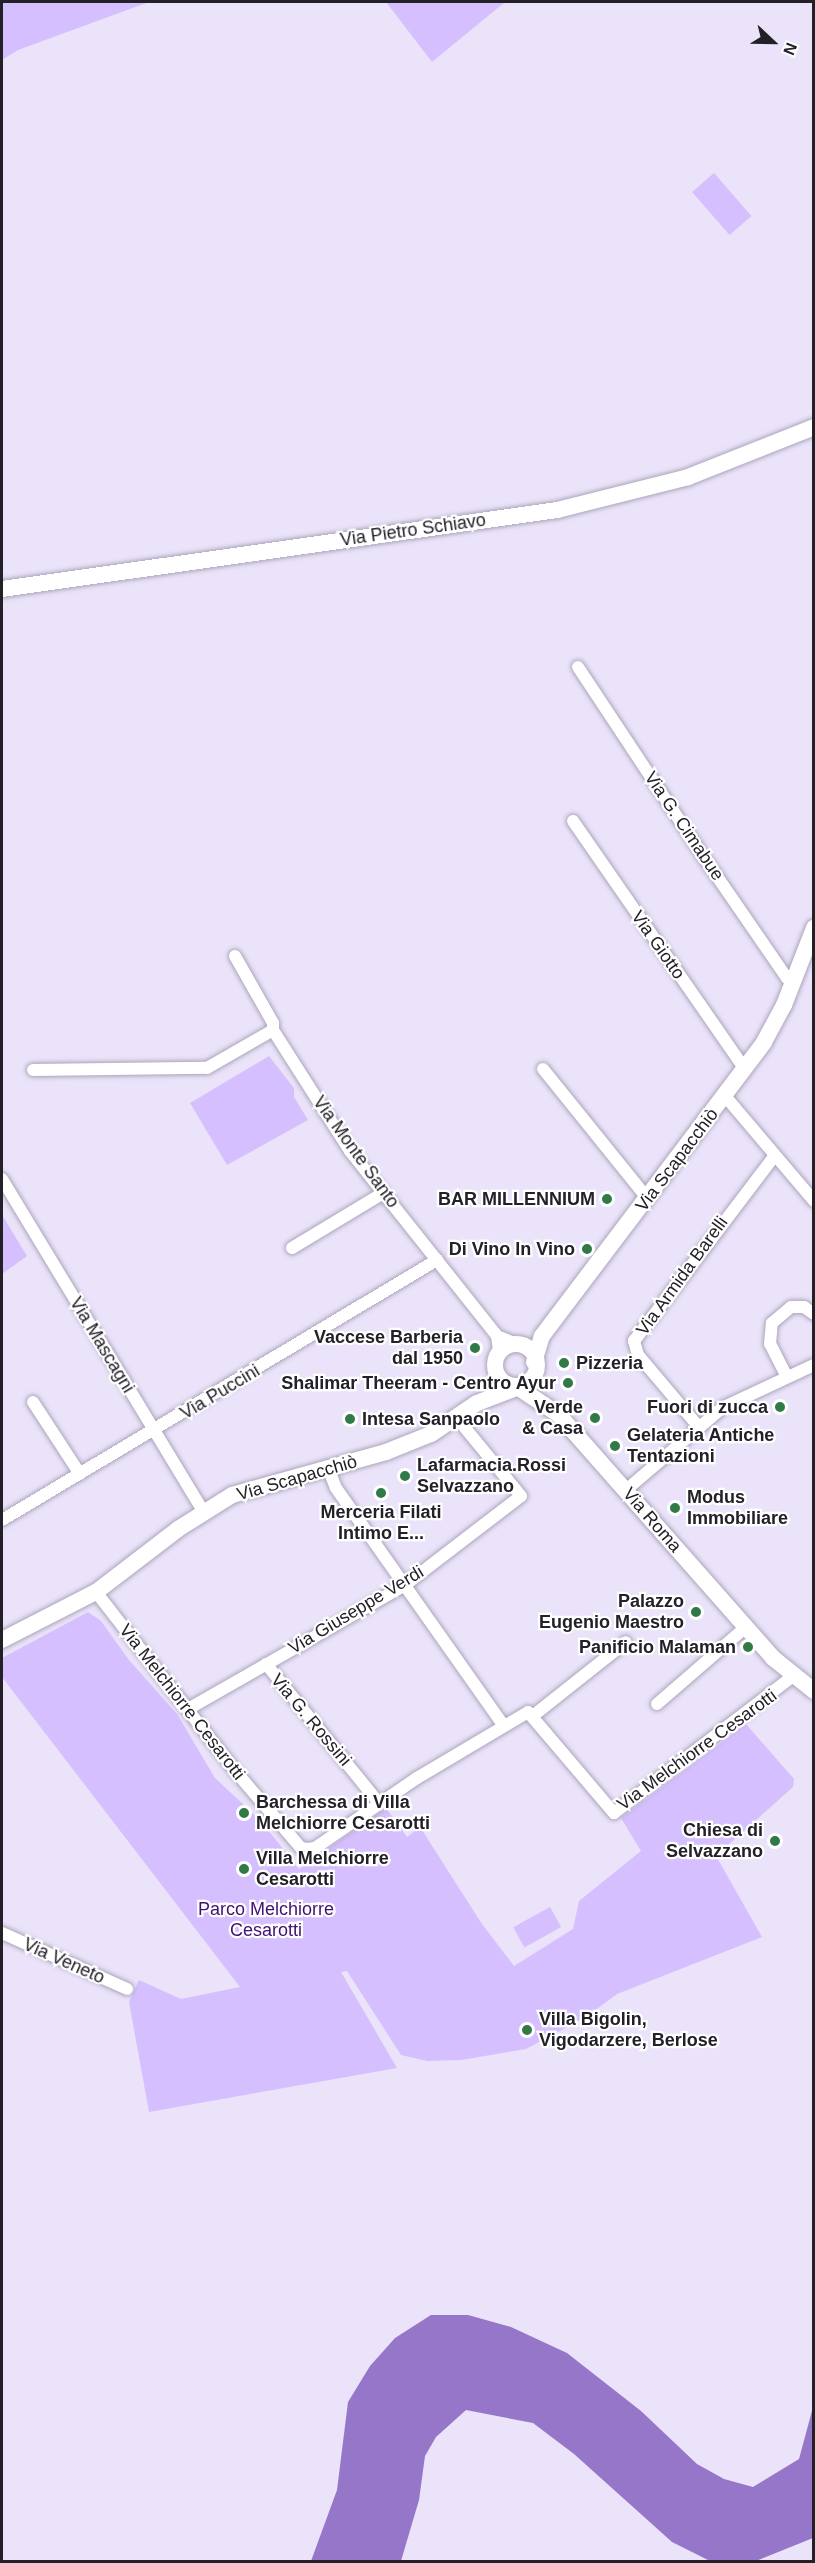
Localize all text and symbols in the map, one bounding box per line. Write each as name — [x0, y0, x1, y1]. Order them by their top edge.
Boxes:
north arrow — [743, 12, 803, 72]
text: N — [780, 40, 800, 57]
street label: Via Pietro Schiavo — [339, 509, 487, 551]
street label: Via G. Cimabue — [640, 767, 728, 885]
street label: Via Giotto — [627, 907, 689, 983]
street label: Via Monte Santo — [308, 1092, 404, 1212]
street label: Via Scapacchiò — [631, 1104, 723, 1216]
place label: BAR MILLENNIUM — [438, 1188, 595, 1210]
marker: BAR MILLENNIUM — [600, 1192, 614, 1206]
street label: Via Armida Barelli — [631, 1212, 733, 1340]
place label: Di Vino In Vino — [449, 1238, 575, 1260]
marker: Di Vino In Vino — [580, 1242, 594, 1256]
street label: Via Mascagni — [65, 1293, 139, 1397]
place label: Vaccese Barberia dal 1950 — [314, 1327, 463, 1370]
marker: Vaccese Barberia dal 1950 — [468, 1341, 482, 1355]
place label: Pizzeria — [576, 1352, 643, 1374]
marker: Pizzeria — [557, 1356, 571, 1370]
street label: Via Puccini — [176, 1360, 264, 1424]
place label: Shalimar Theeram - Centro Ayur — [281, 1372, 556, 1394]
marker: Shalimar Theeram - Centro Ayur — [561, 1376, 575, 1390]
place label: Fuori di zucca — [647, 1396, 768, 1418]
place label: Verde & Casa — [522, 1397, 583, 1440]
marker: Fuori di zucca — [773, 1400, 787, 1414]
place label: Intesa Sanpaolo — [362, 1408, 500, 1430]
marker: Verde & Casa — [588, 1411, 602, 1425]
marker: Intesa Sanpaolo — [343, 1412, 357, 1426]
place label: Gelateria Antiche Tentazioni — [627, 1425, 775, 1468]
marker: Gelateria Antiche Tentazioni — [608, 1439, 622, 1453]
street label: Via Scapacchiò — [235, 1451, 359, 1505]
place label: Lafarmacia.Rossi Selvazzano — [417, 1455, 566, 1498]
marker: Lafarmacia.Rossi Selvazzano — [398, 1469, 412, 1483]
street label: Via Roma — [618, 1483, 686, 1557]
marker: Merceria Filati Intimo E... — [374, 1486, 388, 1500]
place label: Modus Immobiliare — [687, 1487, 788, 1530]
marker: Modus Immobiliare — [668, 1501, 682, 1515]
place label: Merceria Filati Intimo E... — [320, 1502, 442, 1544]
street label: Via Giuseppe Verdi — [285, 1561, 427, 1659]
place label: Palazzo Eugenio Maestro — [539, 1591, 684, 1634]
marker: Palazzo Eugenio Maestro — [689, 1605, 703, 1619]
street label: Via Melchiorre Cesarotti — [114, 1620, 250, 1784]
place label: Panificio Malaman — [579, 1636, 736, 1658]
marker: Panificio Malaman — [741, 1640, 755, 1654]
street label: Via G. Rossini — [266, 1670, 356, 1770]
street label: Via Melchiorre Cesarotti — [613, 1685, 781, 1815]
place label: Barchessa di Villa Melchiorre Cesarotti — [256, 1792, 430, 1834]
marker: Barchessa di Villa Melchiorre Cesarotti — [237, 1806, 251, 1820]
place label: Chiesa di Selvazzano — [666, 1820, 763, 1862]
marker: Chiesa di Selvazzano — [768, 1834, 782, 1848]
place label: Villa Melchiorre Cesarotti — [256, 1848, 389, 1890]
marker: Villa Melchiorre Cesarotti — [237, 1862, 251, 1876]
park label: Parco Melchiorre Cesarotti — [198, 1899, 334, 1942]
street label: Via Veneto — [20, 1933, 108, 1989]
place label: Villa Bigolin, Vigodarzere, Berlose — [539, 2009, 718, 2052]
marker: Villa Bigolin, Vigodarzere, Berlose — [520, 2023, 534, 2037]

